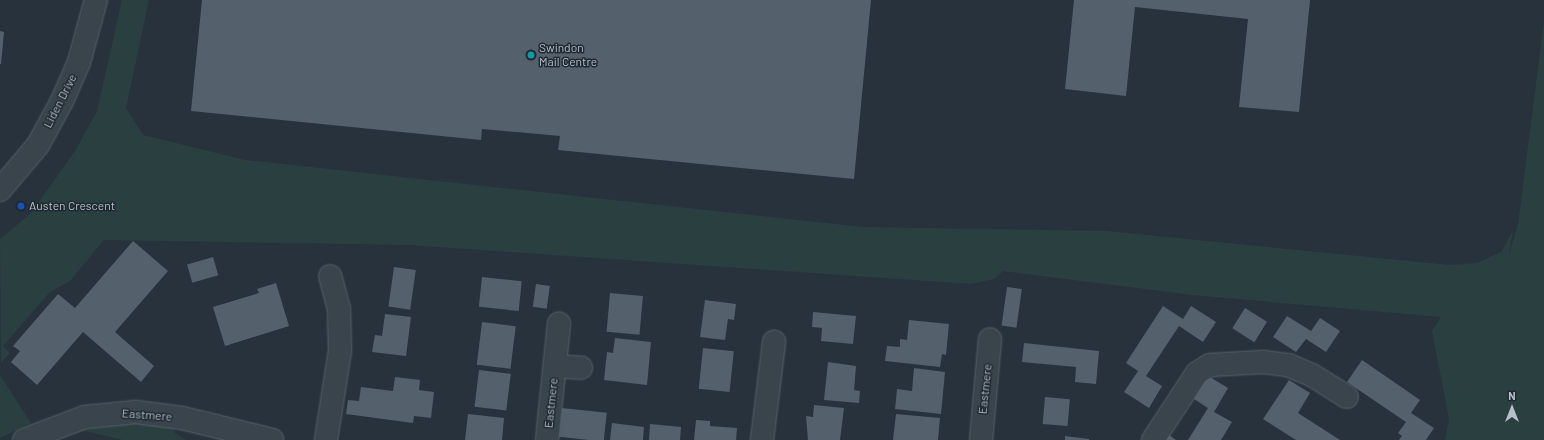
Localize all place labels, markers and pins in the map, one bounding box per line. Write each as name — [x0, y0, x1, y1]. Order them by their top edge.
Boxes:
place label: Swindon Mail Centre — [539, 41, 597, 69]
marker: Swindon Mail Centre — [526, 50, 536, 60]
place label: Austen Crescent — [29, 199, 115, 213]
marker: Austen Crescent — [16, 201, 26, 211]

